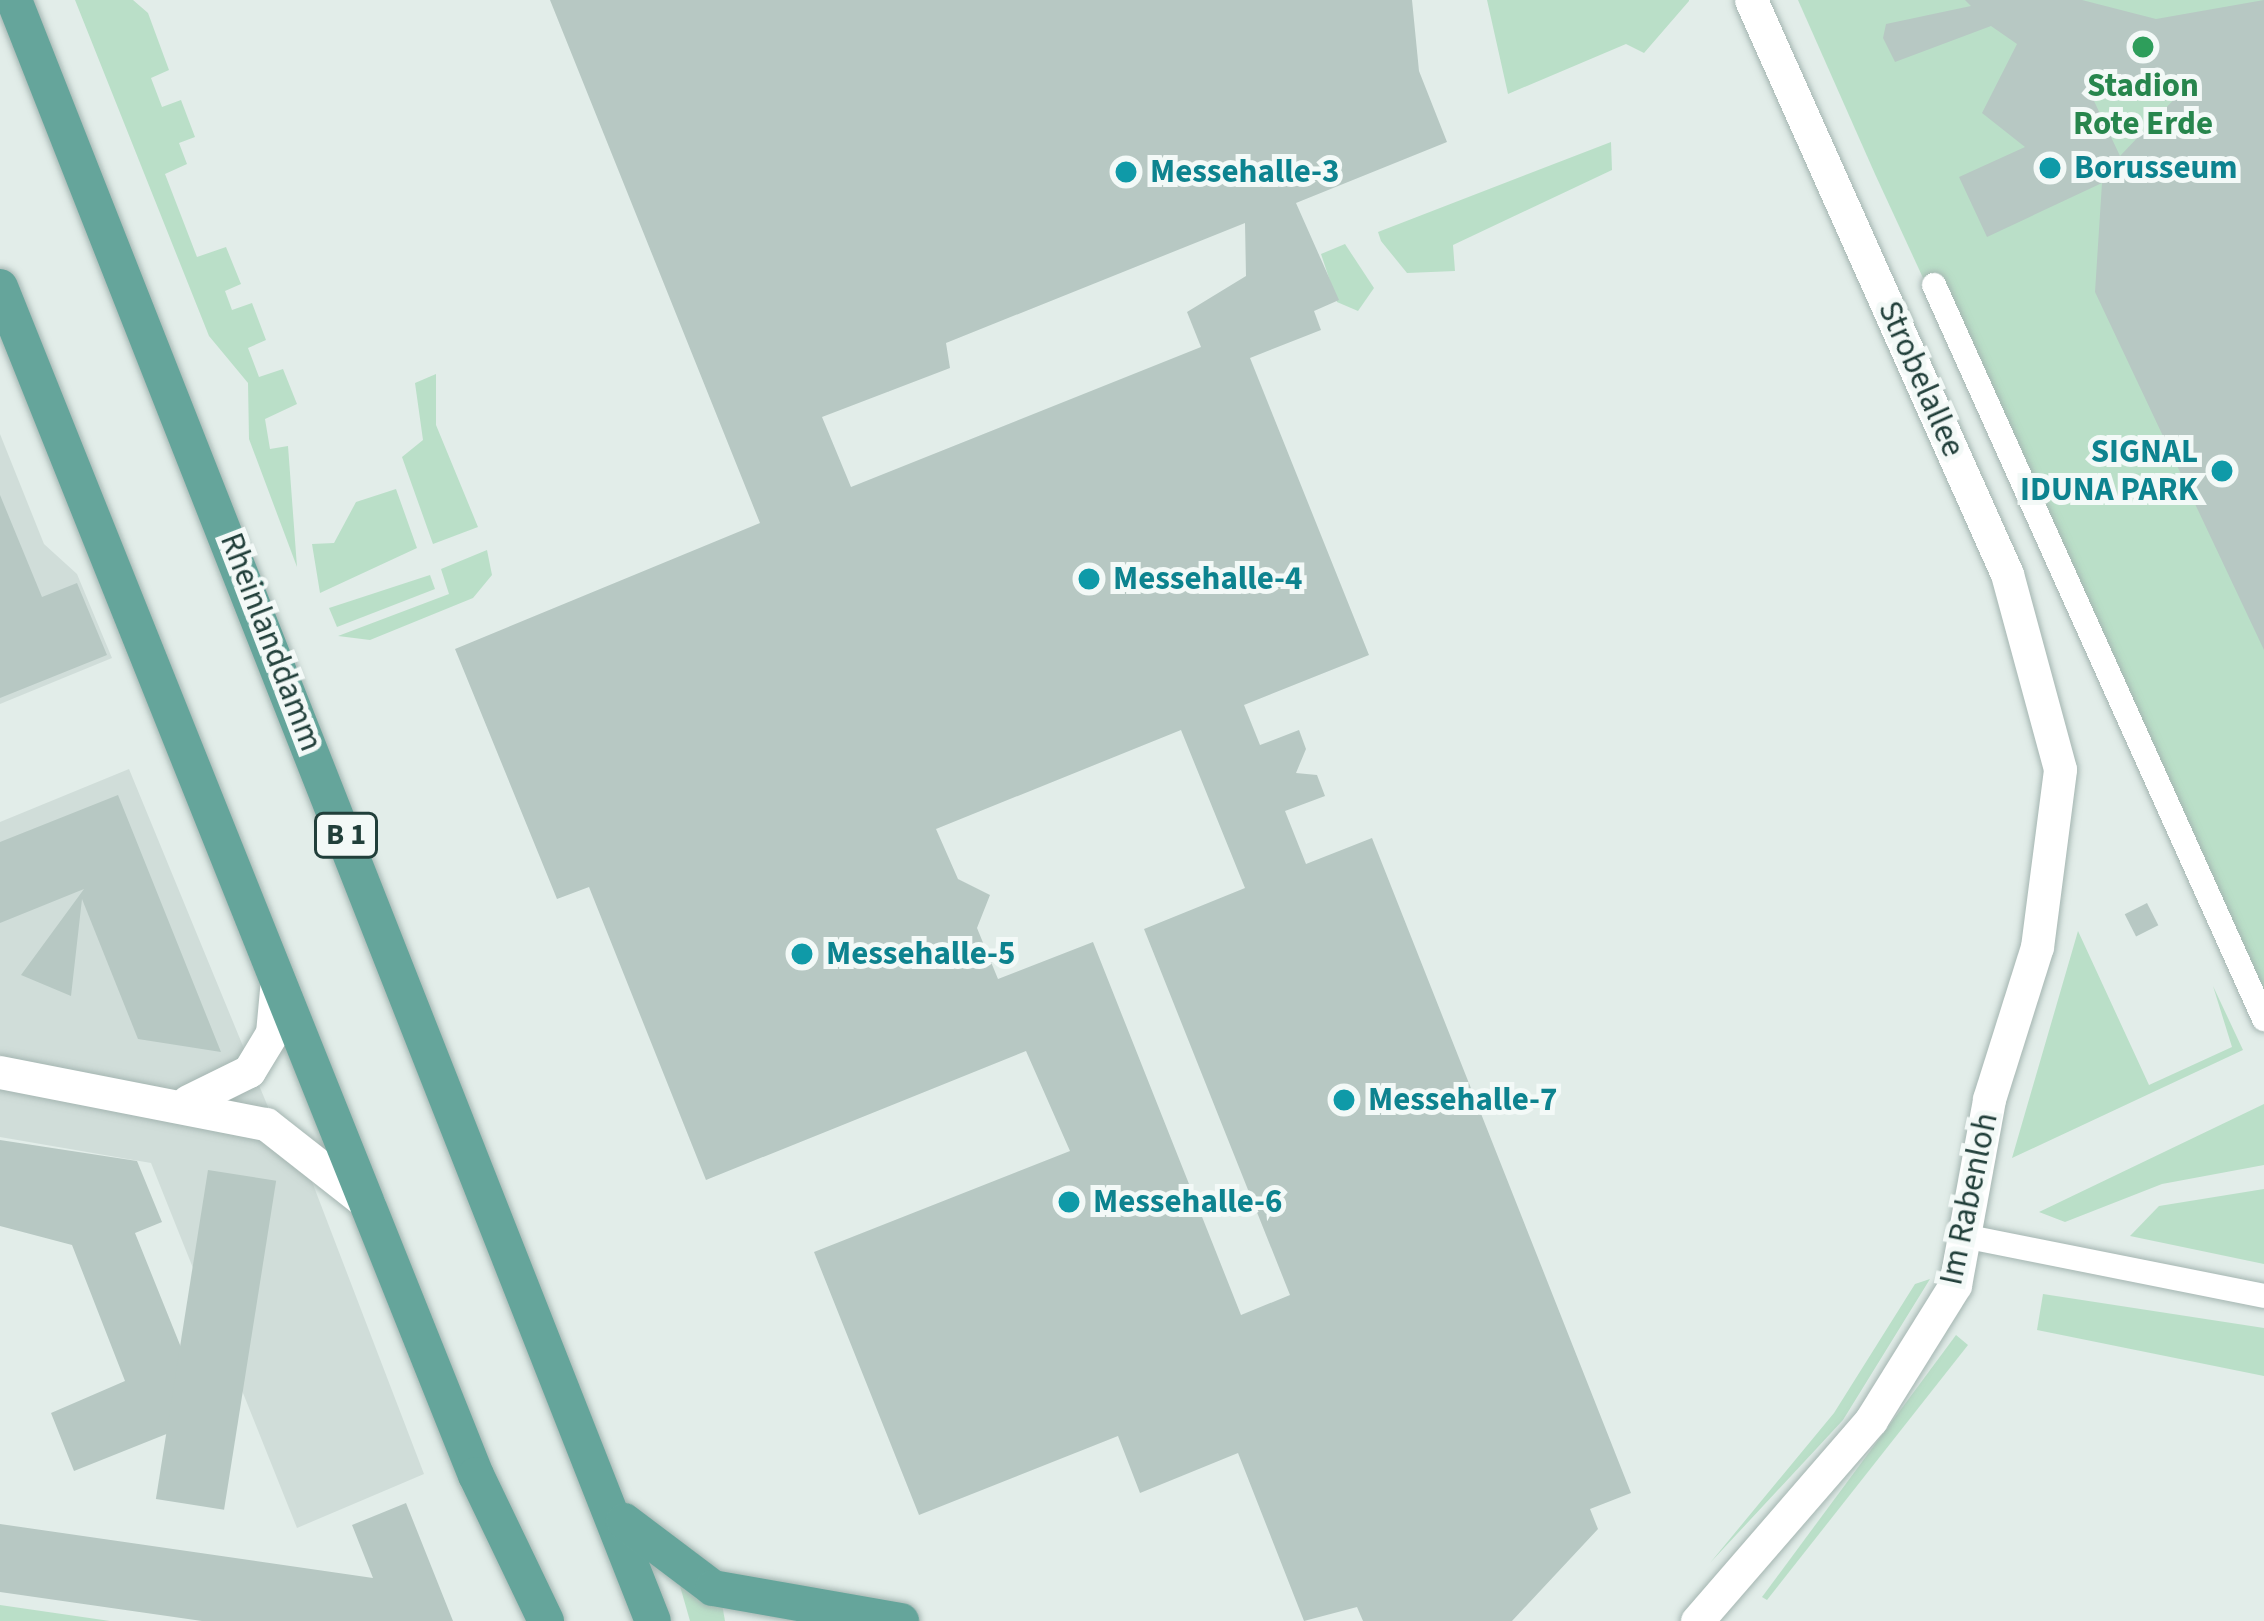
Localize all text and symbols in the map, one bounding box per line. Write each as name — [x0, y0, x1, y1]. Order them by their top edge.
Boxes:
marker: Stadion Rote Erde — [2130, 34, 2156, 60]
place label: Stadion Rote Erde — [2073, 66, 2213, 144]
place label: Borusseum — [2074, 148, 2238, 188]
place label: Messehalle-3 — [1150, 152, 1339, 192]
marker: Borusseum — [2037, 155, 2063, 181]
marker: Messehalle-3 — [1113, 159, 1139, 185]
street label: Strobelallee — [1869, 295, 1973, 463]
place label: SIGNAL IDUNA PARK — [2020, 432, 2198, 510]
marker: SIGNAL IDUNA PARK — [2209, 458, 2235, 484]
street label: Rheinlanddamm — [211, 527, 331, 757]
place label: Messehalle-4 — [1113, 559, 1302, 599]
marker: Messehalle-4 — [1076, 566, 1102, 592]
road number: B 1 — [313, 811, 379, 859]
place label: Messehalle-5 — [826, 934, 1015, 974]
marker: Messehalle-5 — [789, 941, 815, 967]
place label: Messehalle-7 — [1368, 1080, 1557, 1120]
marker: Messehalle-7 — [1331, 1087, 1357, 1113]
street label: Im Rabenloh — [1931, 1109, 2007, 1289]
place label: Messehalle-6 — [1093, 1182, 1282, 1222]
marker: Messehalle-6 — [1056, 1189, 1082, 1215]

